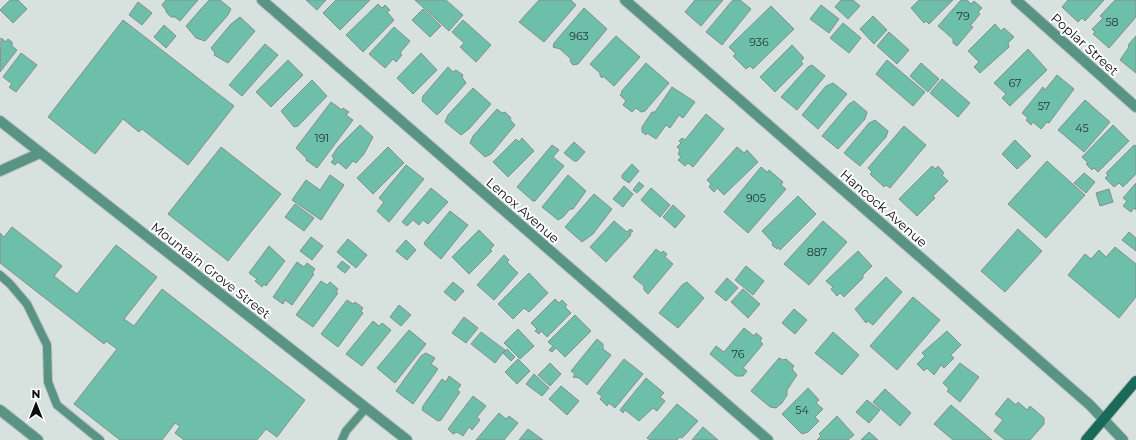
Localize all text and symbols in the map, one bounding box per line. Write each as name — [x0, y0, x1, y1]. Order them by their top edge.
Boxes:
house number: 79 — [956, 9, 970, 23]
street label: Poplar Street — [1048, 10, 1122, 78]
house number: 58 — [1105, 15, 1119, 29]
house number: 963 — [569, 29, 589, 43]
house number: 936 — [749, 35, 769, 49]
house number: 67 — [1008, 76, 1022, 90]
house number: 57 — [1038, 99, 1050, 113]
house number: 45 — [1075, 121, 1089, 135]
house number: 191 — [315, 131, 329, 145]
street label: Hancock Avenue — [837, 166, 931, 250]
street label: Lenox Avenue — [483, 174, 563, 246]
house number: 905 — [746, 191, 766, 205]
street label: Mountain Grove Street — [148, 218, 274, 322]
house number: 887 — [807, 245, 827, 259]
house number: 76 — [732, 347, 745, 361]
north arrow — [16, 384, 56, 424]
text: N — [32, 387, 40, 401]
house number: 54 — [795, 403, 809, 417]

